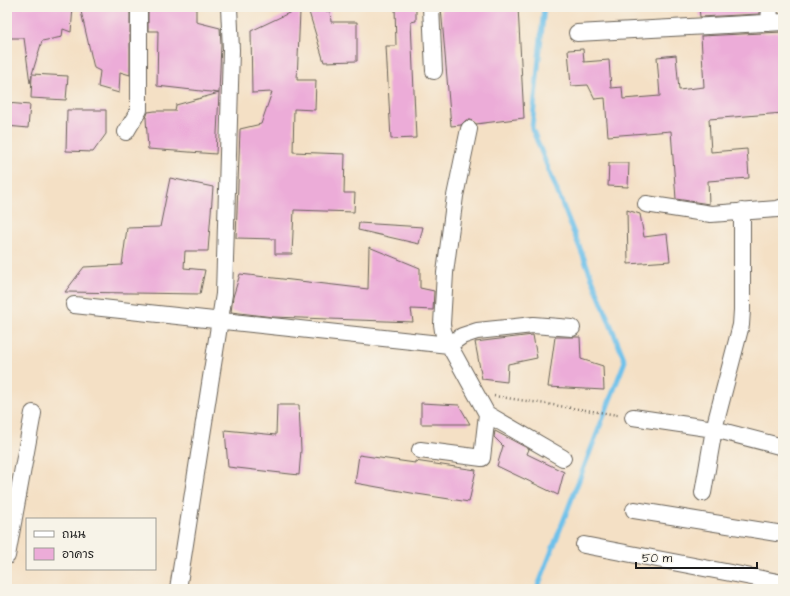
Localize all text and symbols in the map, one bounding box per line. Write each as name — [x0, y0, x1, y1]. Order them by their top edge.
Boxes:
legend — [26, 518, 156, 570]
text: ถนน — [62, 526, 86, 543]
scale bar — [636, 544, 757, 570]
text: อาคาร — [62, 546, 94, 563]
text: 50 m — [642, 550, 673, 567]

